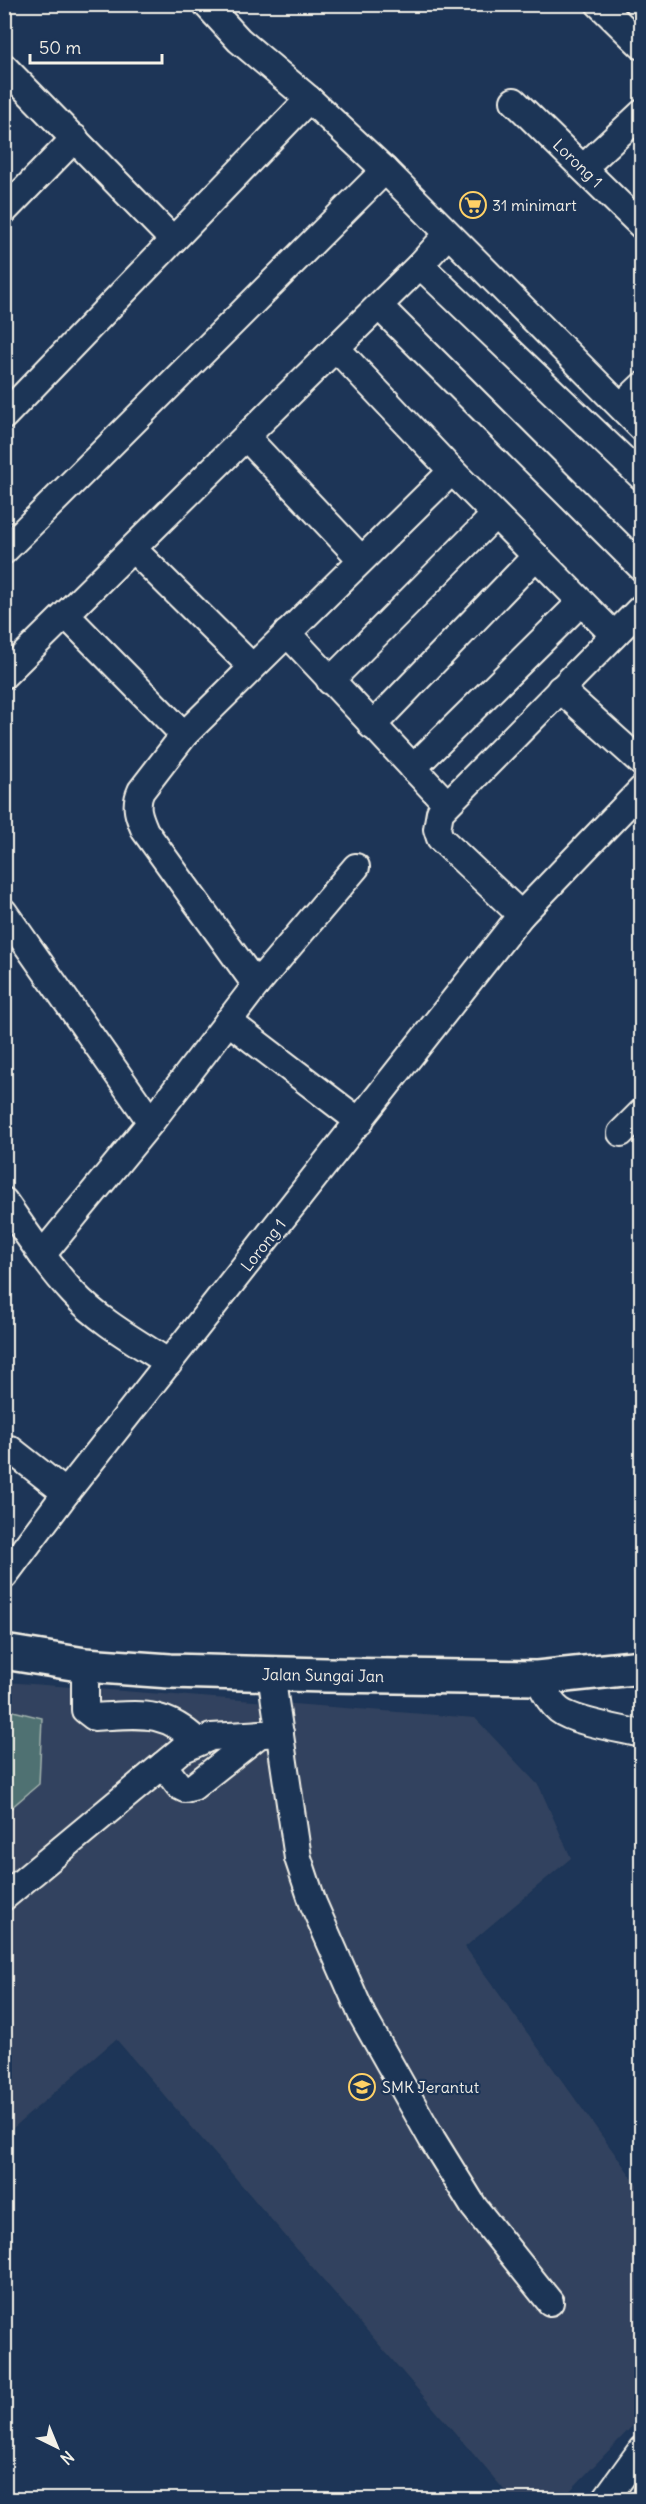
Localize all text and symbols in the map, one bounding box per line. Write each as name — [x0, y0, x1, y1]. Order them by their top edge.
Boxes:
scale bar — [30, 27, 162, 65]
text: 50 m — [39, 36, 81, 59]
street label: Lorong 1 — [549, 135, 607, 191]
supermarket icon: 31 minimart — [458, 190, 488, 220]
place label: 31 minimart — [492, 195, 577, 215]
street label: Lorong 1 — [236, 1215, 290, 1275]
street label: Jalan Sungai Jan — [262, 1664, 384, 1686]
school or university icon: SMK Jerantut — [347, 2072, 377, 2102]
place label: SMK Jerantut — [382, 2077, 480, 2097]
north arrow — [27, 2417, 87, 2477]
text: N — [56, 2447, 78, 2469]

